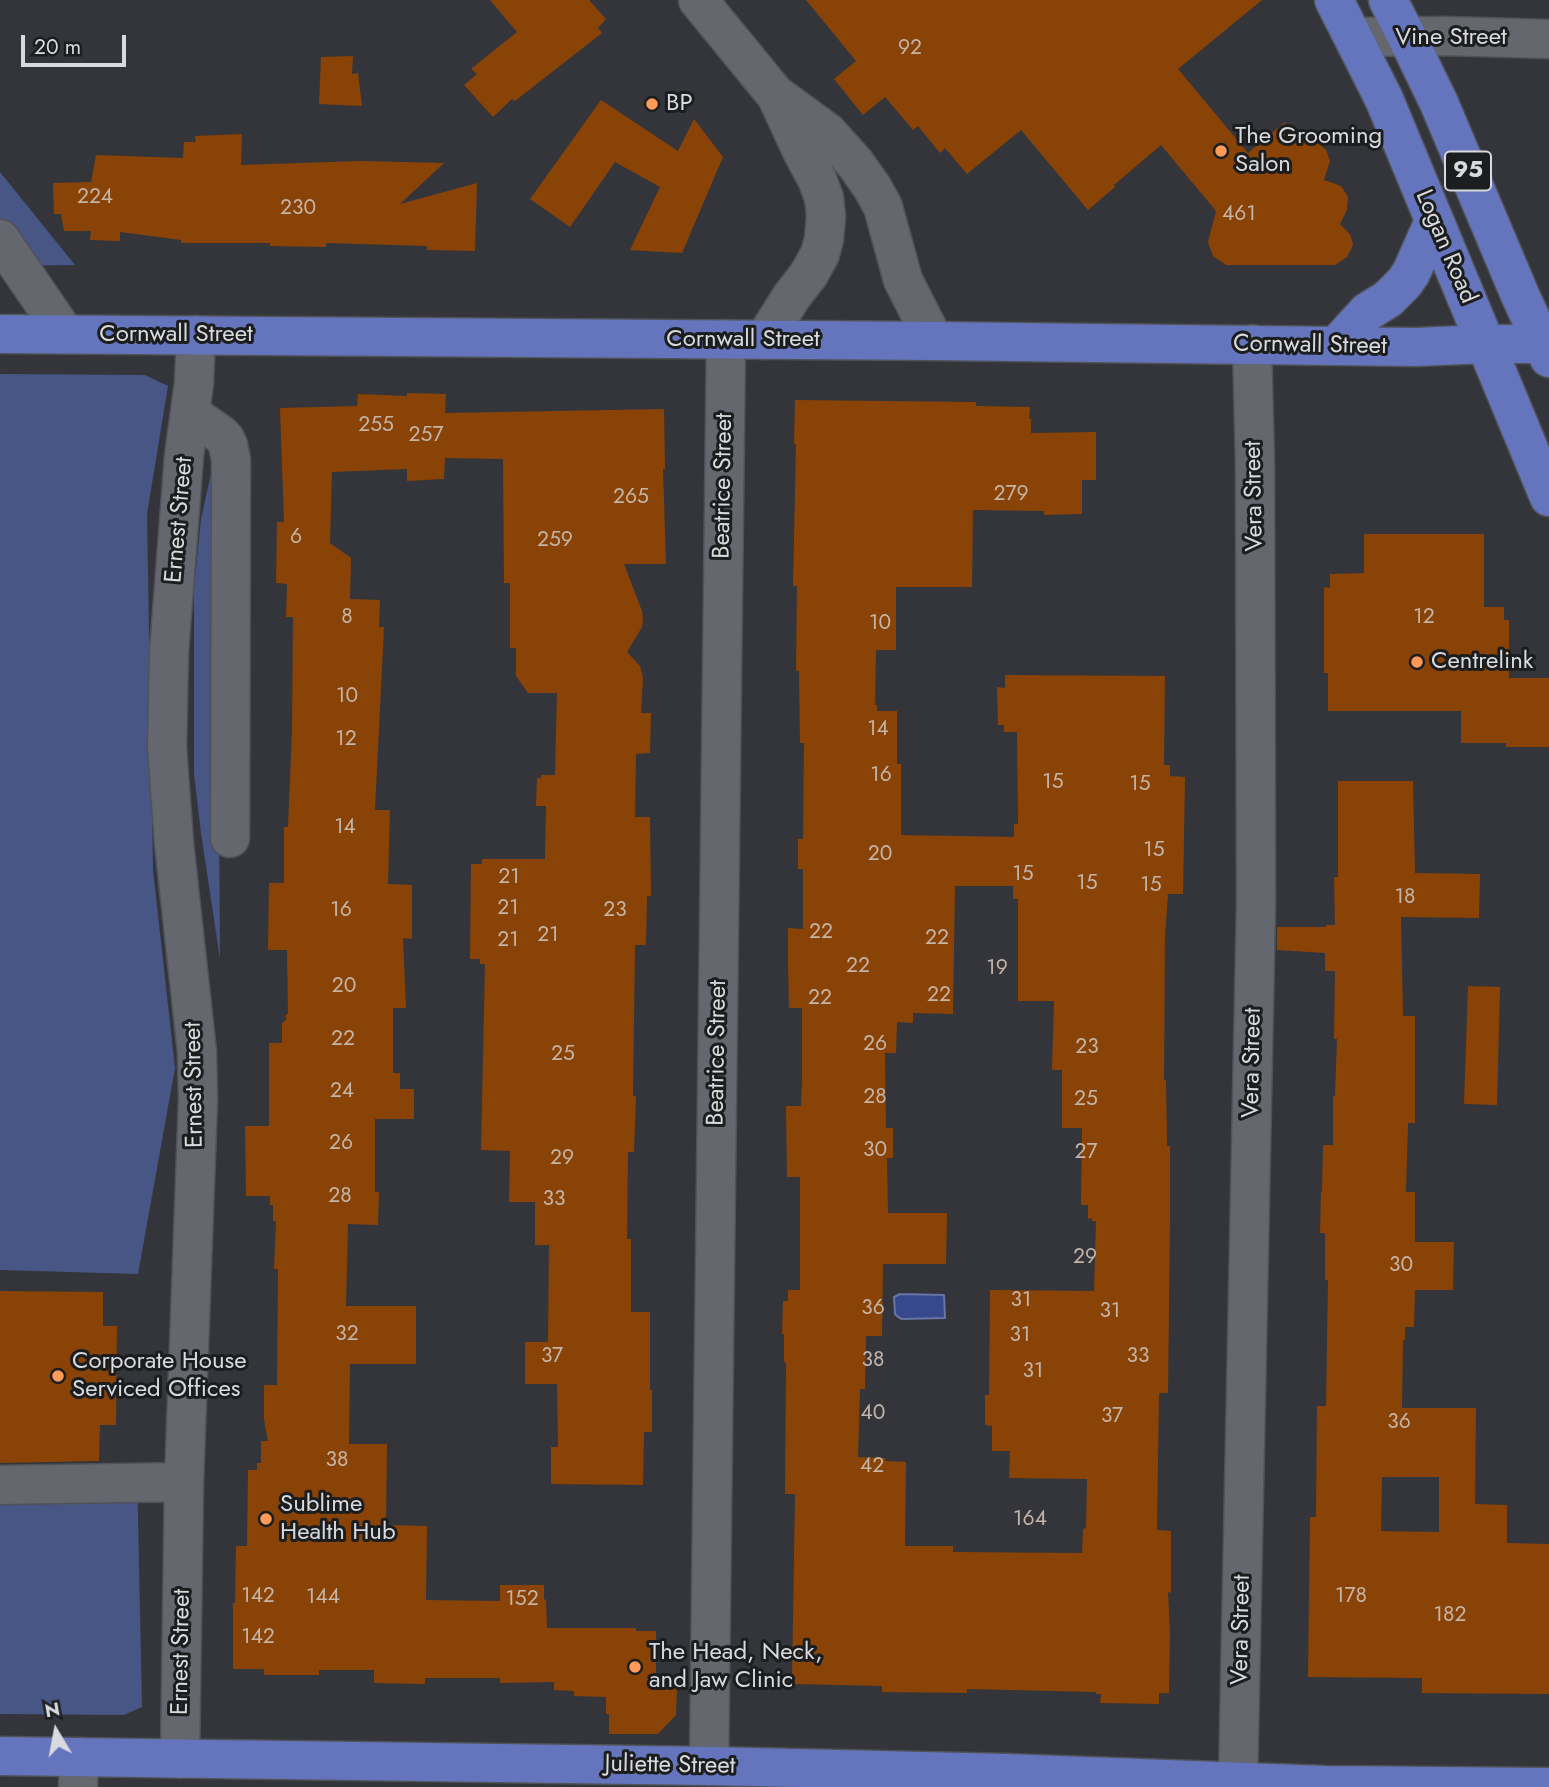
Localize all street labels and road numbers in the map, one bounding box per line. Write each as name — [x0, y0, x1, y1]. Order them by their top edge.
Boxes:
street label: Vine Street — [1395, 24, 1507, 52]
road number: 95 — [1445, 152, 1491, 190]
street label: Logan Road — [1408, 186, 1482, 308]
street label: Cornwall Street — [99, 321, 253, 349]
street label: Cornwall Street — [666, 326, 820, 354]
street label: Cornwall Street — [1233, 330, 1387, 362]
street label: Beatrice Street — [708, 413, 740, 559]
street label: Vera Street — [1240, 440, 1270, 552]
street label: Ernest Street — [160, 456, 200, 584]
street label: Beatrice Street — [702, 980, 734, 1126]
street label: Vera Street — [1238, 1007, 1268, 1119]
street label: Ernest Street — [180, 1022, 210, 1148]
street label: Vera Street — [1227, 1574, 1257, 1686]
street label: Ernest Street — [167, 1589, 197, 1715]
street label: Juliette Street — [604, 1750, 736, 1782]

